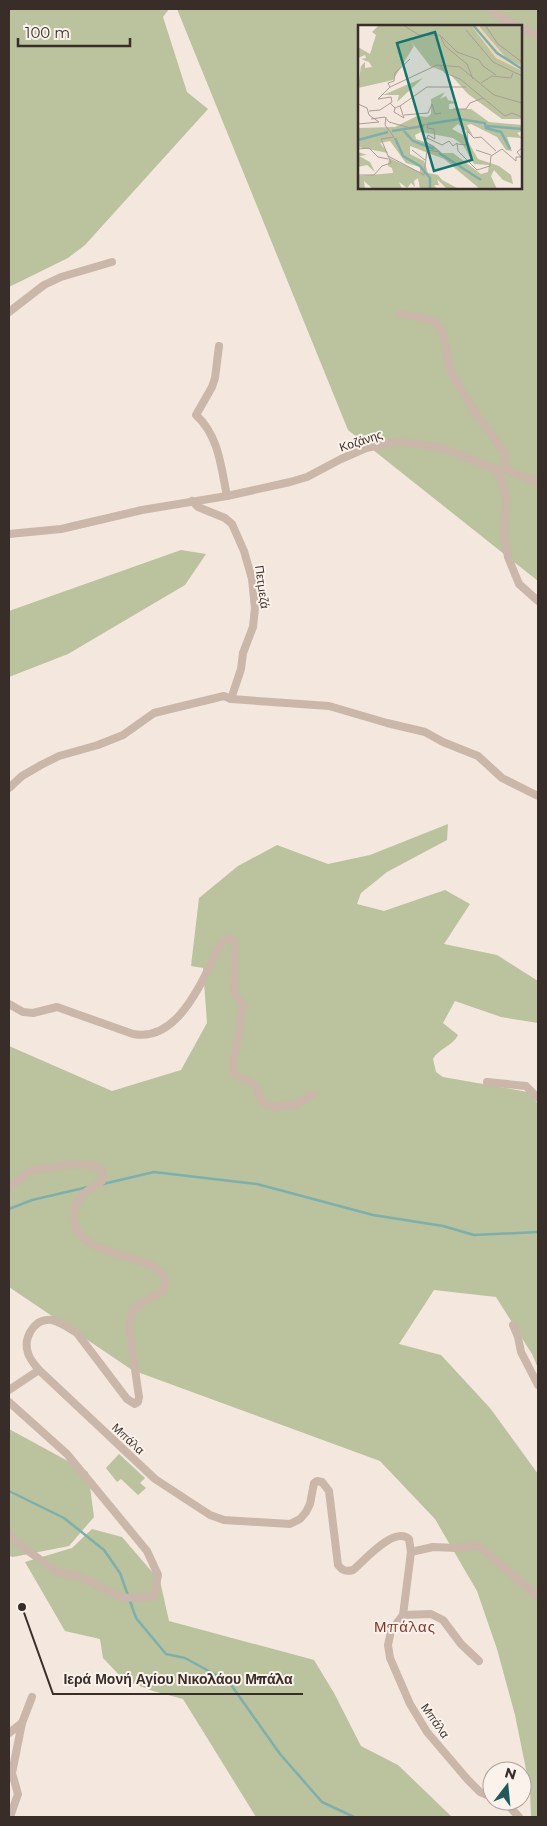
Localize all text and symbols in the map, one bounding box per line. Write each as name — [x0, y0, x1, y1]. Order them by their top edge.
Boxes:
scale bar — [18, 15, 130, 47]
text: 100 m — [25, 23, 70, 42]
inset map — [358, 25, 522, 189]
street label: Κοζάνης — [337, 426, 384, 455]
street label: Πετμεζά — [252, 564, 273, 610]
street label: Μπάλα — [109, 1420, 148, 1457]
district label: Μπάλας — [374, 1617, 436, 1636]
callout: Ιερά Μονή Αγίου Νικολάου Μπάλα — [53, 1665, 303, 1694]
text: Ιερά Μονή Αγίου Νικολάου Μπάλα — [63, 1670, 293, 1688]
street label: Μπάλα — [418, 1700, 453, 1741]
north arrow — [482, 1761, 532, 1811]
text: N — [503, 1763, 519, 1784]

